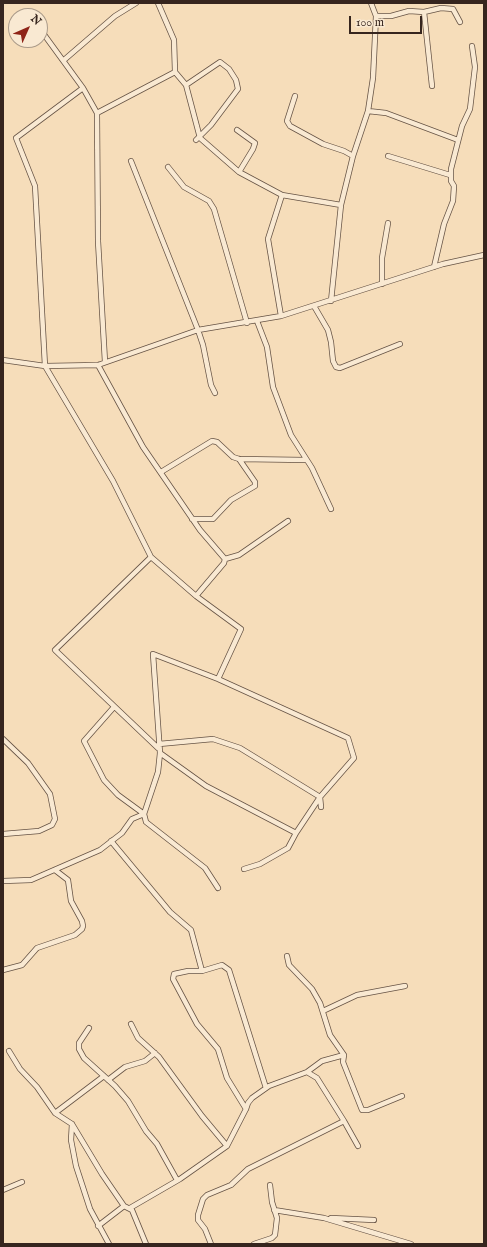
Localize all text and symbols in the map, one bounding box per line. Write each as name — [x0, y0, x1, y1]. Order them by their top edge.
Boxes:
north arrow — [8, 8, 48, 48]
scale bar — [351, 8, 424, 34]
text: N — [27, 12, 44, 29]
text: 100 m — [356, 15, 384, 30]

